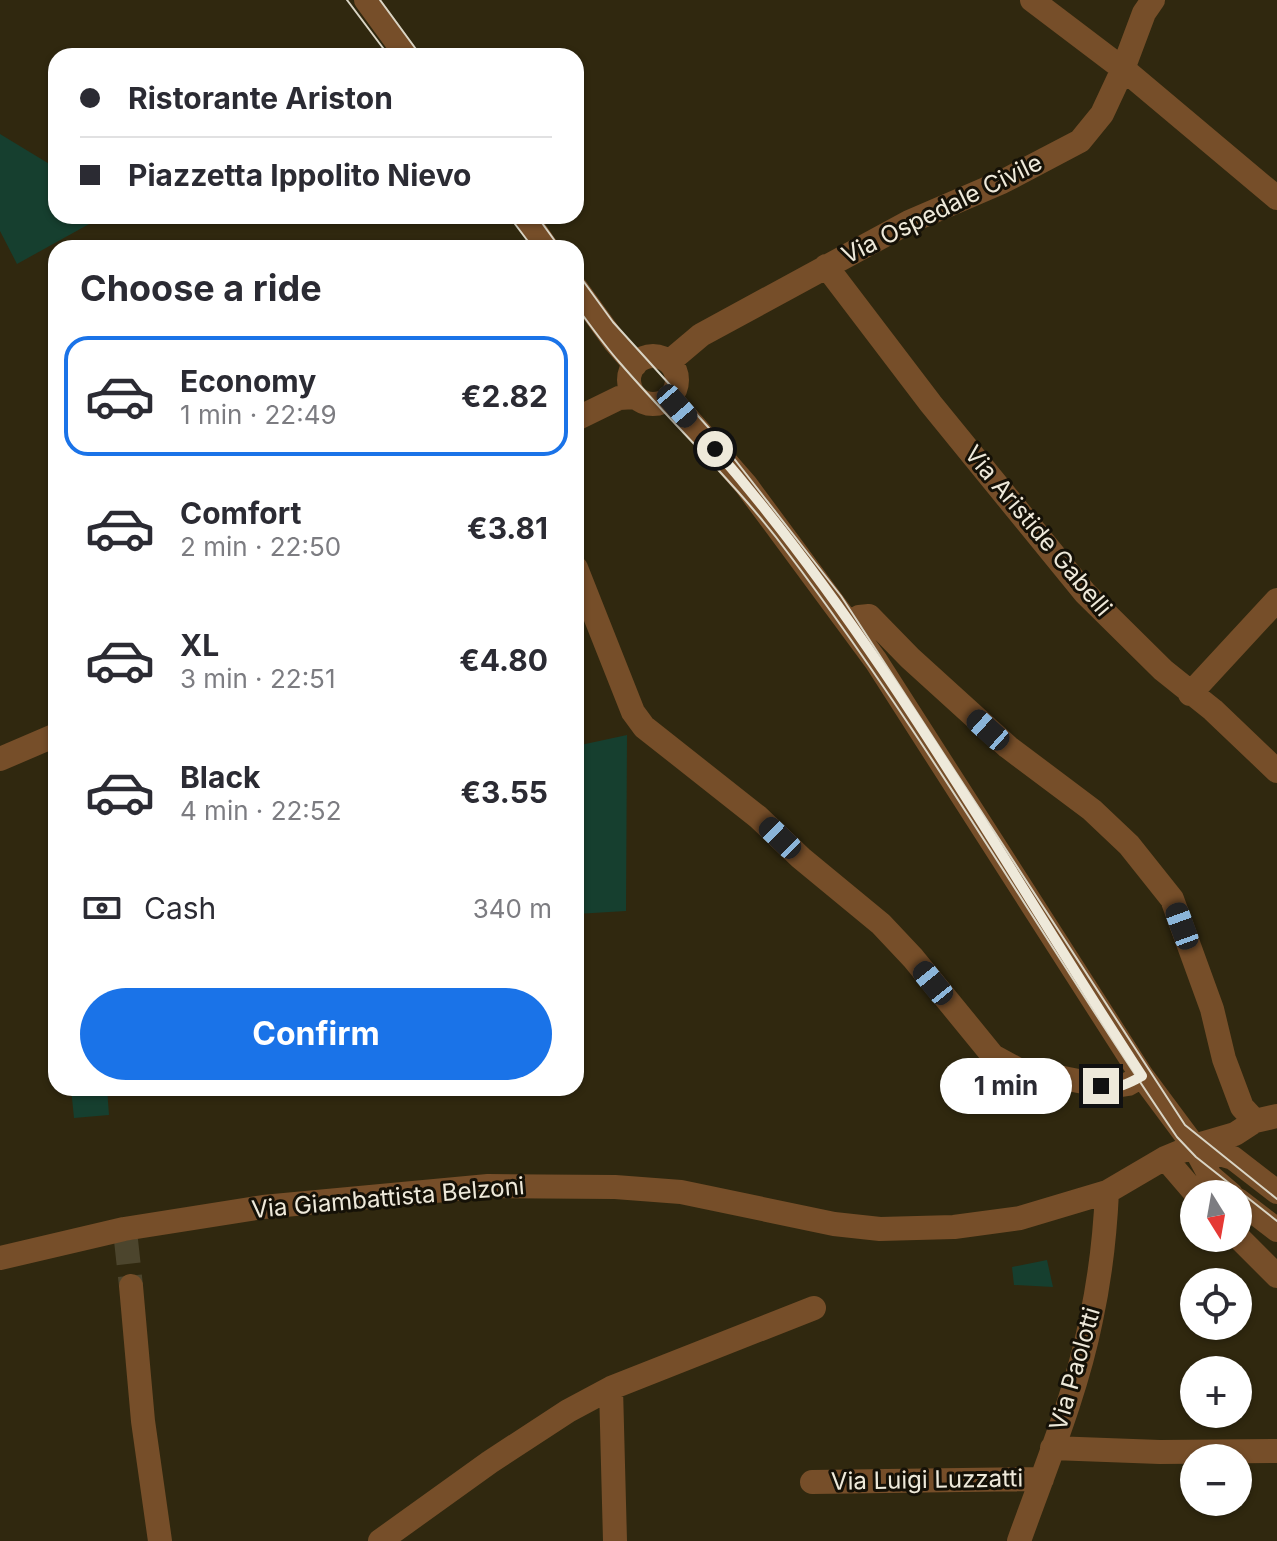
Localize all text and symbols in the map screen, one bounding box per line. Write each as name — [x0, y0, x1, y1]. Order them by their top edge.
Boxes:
text: Ristorante Ariston — [128, 80, 393, 116]
street label: Via Ospedale Civile — [837, 147, 1047, 270]
text: Piazzetta Ippolito Nievo — [128, 157, 471, 193]
text: Choose a ride — [80, 266, 322, 310]
icon: car — [84, 360, 156, 432]
text: Economy — [180, 363, 316, 399]
text: €2.82 — [461, 378, 548, 414]
car — [652, 380, 702, 432]
text: 1 min · 22:49 — [180, 399, 337, 430]
route start — [697, 431, 733, 467]
street label: Via Aristide Gabelli — [959, 440, 1118, 622]
icon: car — [84, 492, 156, 564]
text: Comfort — [180, 495, 301, 531]
text: €3.81 — [467, 510, 548, 546]
text: 2 min · 22:50 — [180, 531, 341, 562]
icon: car — [84, 624, 156, 696]
text: XL — [180, 627, 219, 663]
text: €4.80 — [459, 642, 548, 678]
text: 3 min · 22:51 — [180, 663, 336, 694]
car — [962, 705, 1014, 755]
icon: car — [84, 756, 156, 828]
text: Black — [180, 759, 260, 795]
text: €3.55 — [461, 774, 548, 810]
text: 4 min · 22:52 — [180, 795, 342, 826]
car — [754, 813, 806, 863]
icon: cash — [80, 886, 124, 930]
text: Cash — [144, 890, 216, 926]
text: 340 m — [473, 893, 552, 924]
car — [1163, 899, 1201, 953]
car — [909, 957, 957, 1009]
button: Confirm — [80, 988, 552, 1080]
callout: 1 min — [941, 1058, 1073, 1114]
route end — [1083, 1068, 1119, 1104]
text: 1 min — [974, 1070, 1038, 1101]
street label: Via Giambattista Belzoni — [250, 1171, 526, 1224]
north arrow — [1180, 1180, 1252, 1252]
map controls — [1180, 1180, 1252, 1516]
button: locate — [1180, 1268, 1252, 1340]
street label: Via Paolotti — [1043, 1304, 1106, 1434]
button: + — [1180, 1356, 1252, 1428]
button: − — [1180, 1444, 1252, 1516]
street label: Via Luigi Luzzatti — [831, 1463, 1023, 1496]

